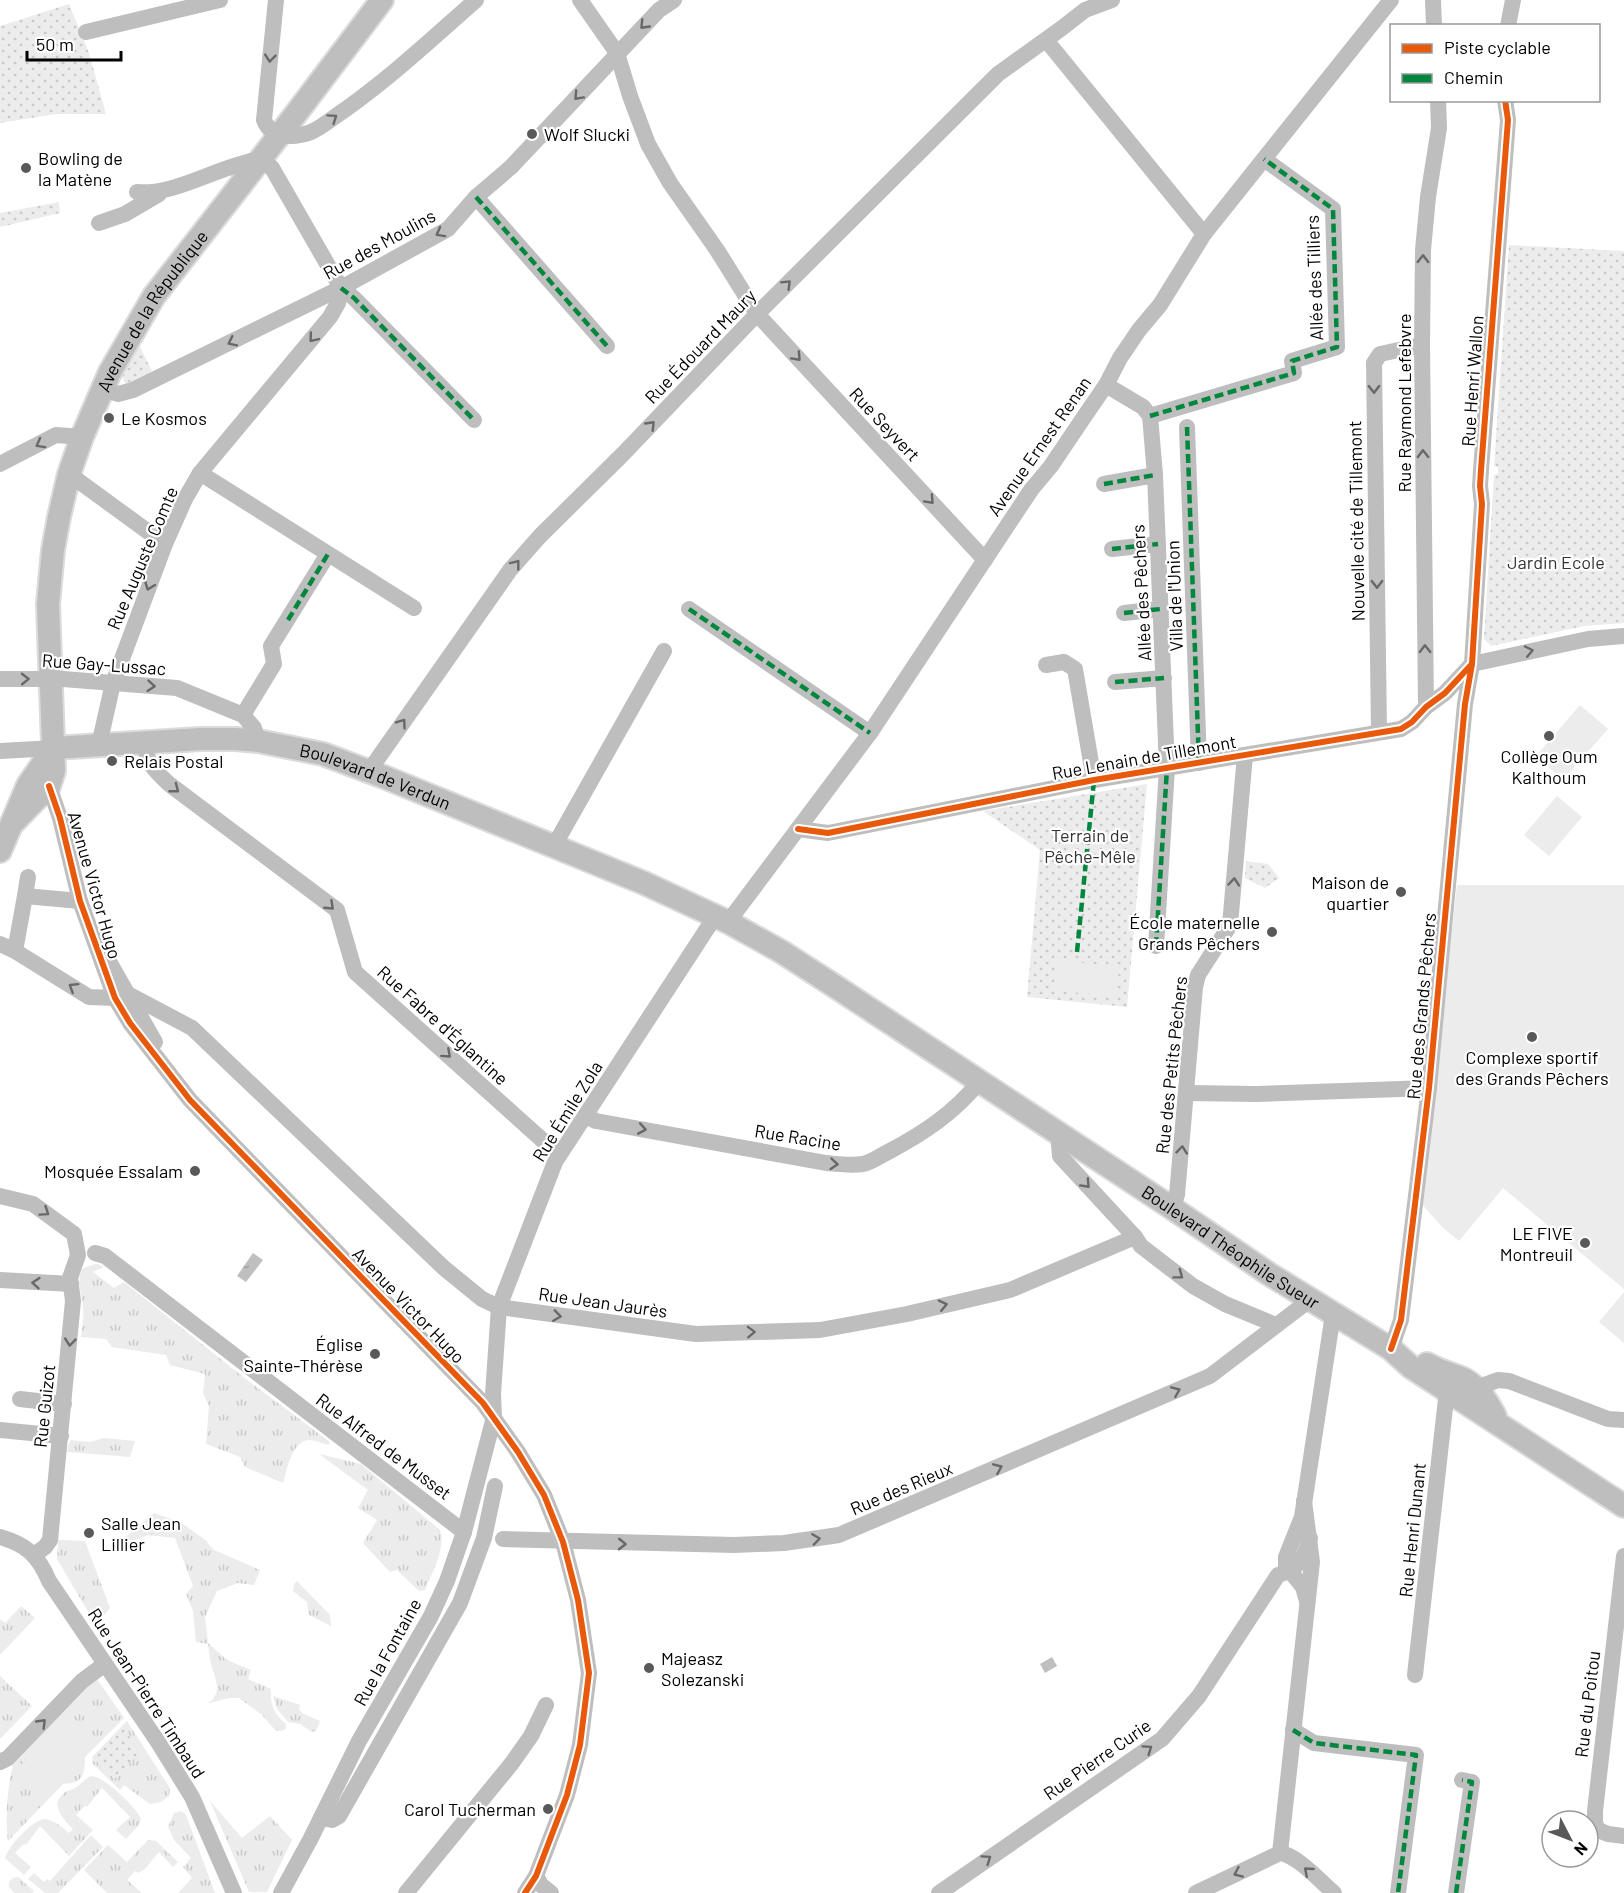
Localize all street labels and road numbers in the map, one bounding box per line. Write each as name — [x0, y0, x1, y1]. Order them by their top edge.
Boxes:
street label: Rue des Moulins — [319, 204, 439, 284]
street label: Allée des Tilliers — [1301, 215, 1327, 341]
street label: Avenue de la République — [92, 226, 212, 395]
street label: Rue Édouard Maury — [640, 284, 760, 408]
street label: Rue Raymond Lefebvre — [1393, 314, 1415, 492]
street label: Rue Henri Wallon — [1456, 315, 1488, 447]
street label: Avenue Ernest Renan — [983, 372, 1095, 520]
street label: Rue Seyvert — [845, 382, 925, 466]
street label: Nouvelle cité de Tillemont — [1343, 420, 1369, 622]
street label: Rue Auguste Comte — [102, 483, 182, 633]
street label: Allée des Pêchers — [1126, 524, 1156, 662]
street label: Villa de l'Union — [1161, 540, 1187, 652]
street label: Rue Gay-Lussac — [41, 649, 167, 679]
street label: Rue Lenain de Tillemont — [1050, 730, 1238, 784]
street label: Boulevard de Verdun — [298, 739, 454, 814]
street label: Avenue Victor Hugo — [63, 809, 127, 961]
street label: Rue des Grands Pêchers — [1402, 912, 1440, 1100]
street label: Rue Fabre d'Églantine — [373, 961, 513, 1089]
street label: Rue des Petits Pêchers — [1151, 975, 1191, 1155]
street label: Rue Émile Zola — [527, 1057, 607, 1165]
street label: Rue Racine — [753, 1119, 843, 1155]
street label: Boulevard Théophile Sueur — [1138, 1180, 1324, 1314]
street label: Avenue Victor Hugo — [348, 1243, 470, 1367]
street label: Rue Jean Jaurès — [537, 1282, 669, 1322]
street label: Rue Guizot — [29, 1363, 59, 1449]
street label: Rue Alfred de Musset — [312, 1388, 456, 1504]
street label: Rue des Rieux — [847, 1456, 956, 1519]
street label: Rue Henri Dunant — [1394, 1462, 1430, 1598]
street label: Rue la Fontaine — [348, 1594, 426, 1710]
street label: Rue Jean-Pierre Timbaud — [84, 1604, 210, 1782]
street label: Rue du Poitou — [1570, 1649, 1604, 1759]
street label: Rue Pierre Curie — [1039, 1714, 1155, 1804]

